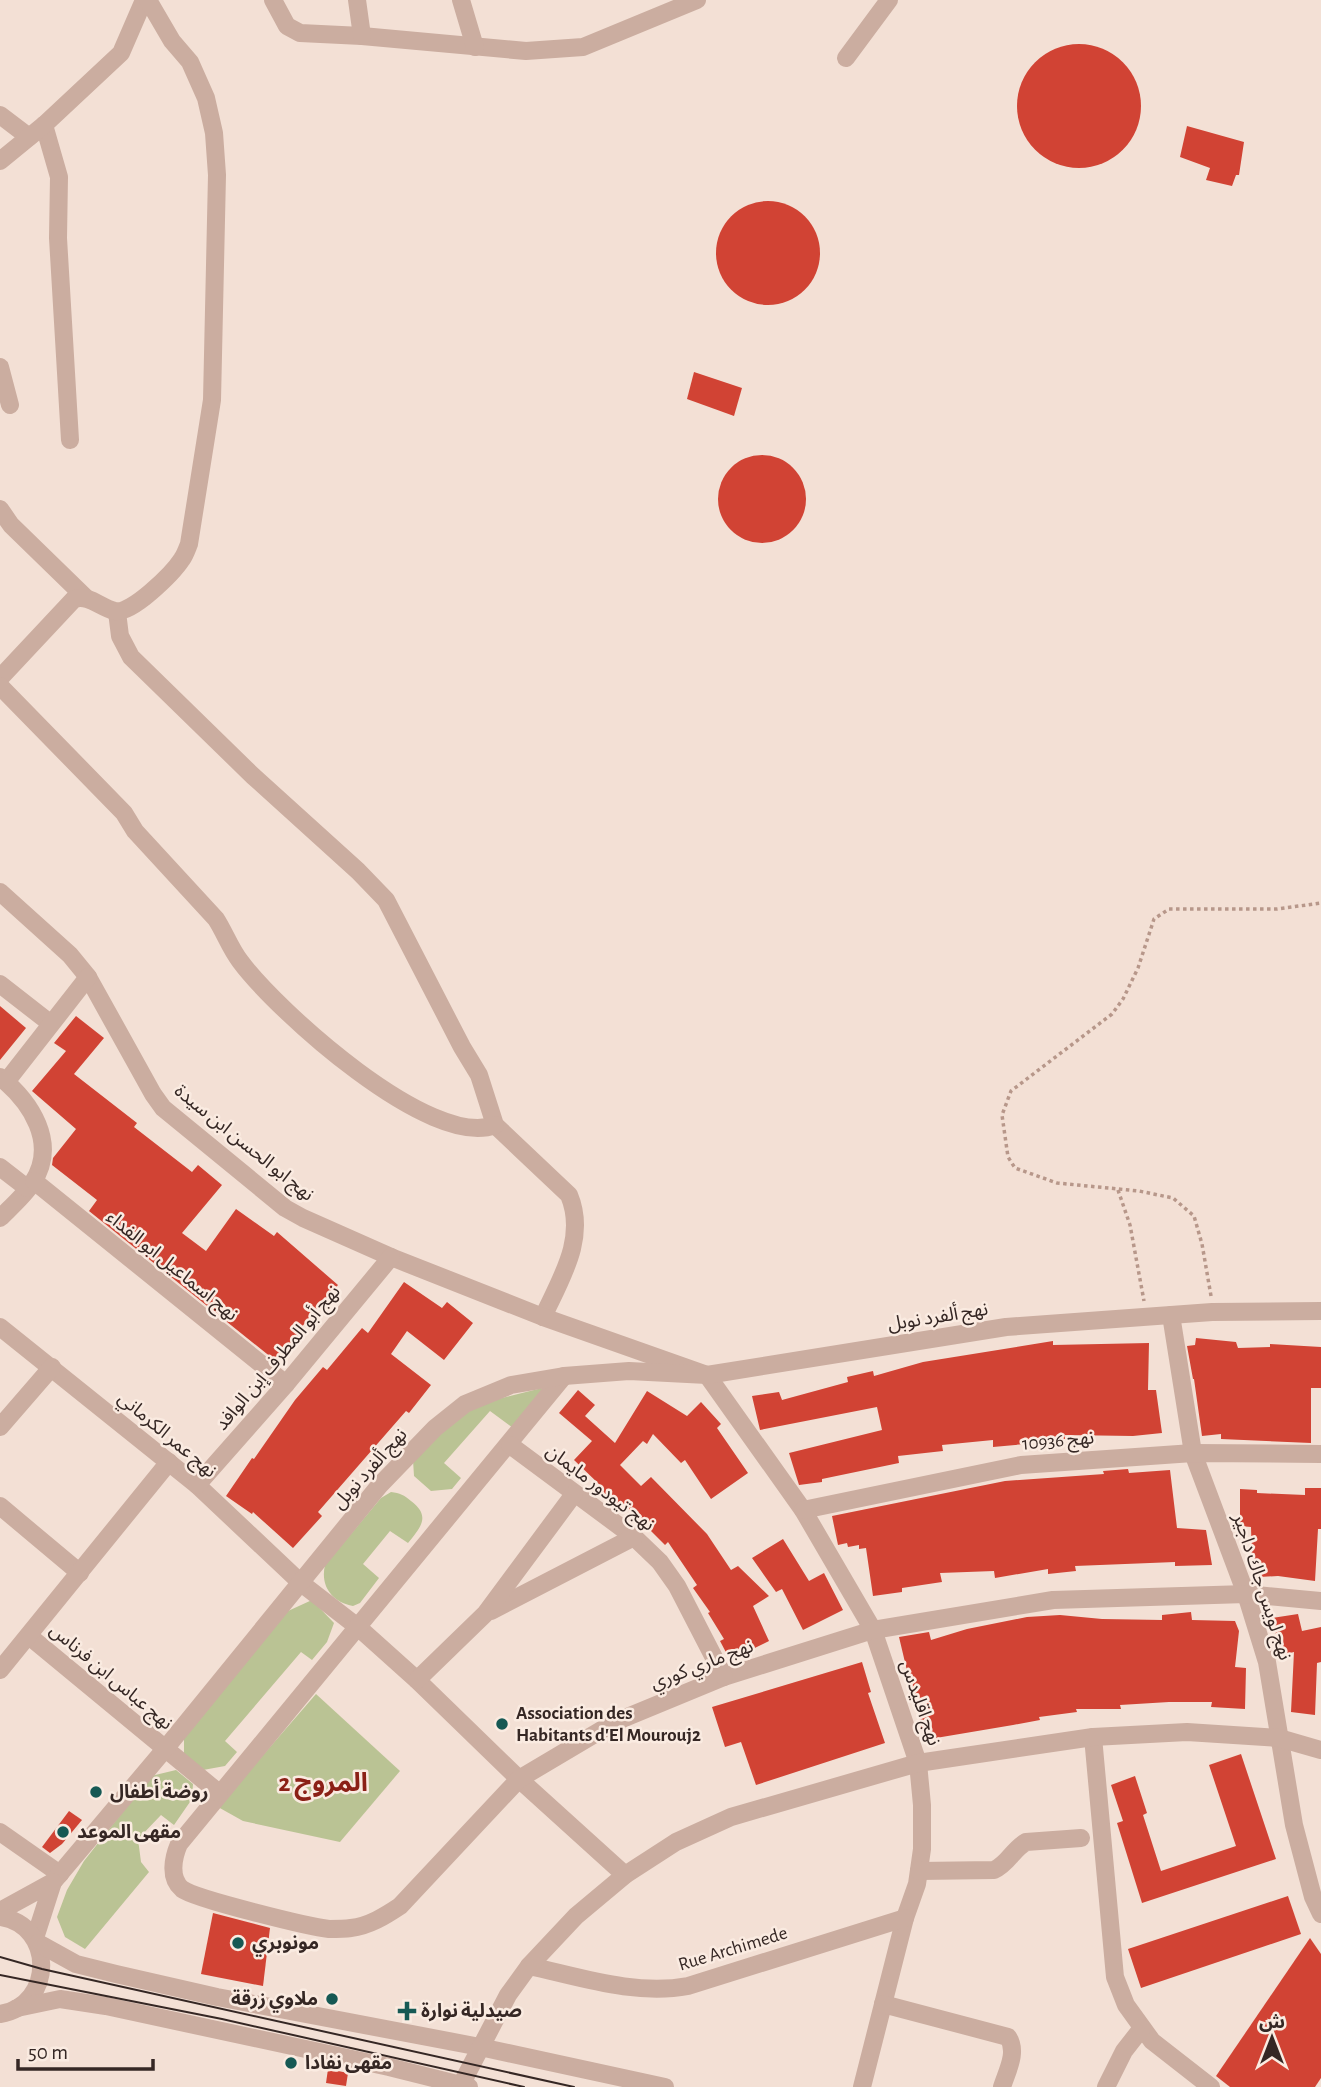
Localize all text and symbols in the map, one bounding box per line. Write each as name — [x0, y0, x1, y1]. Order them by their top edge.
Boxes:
street label: نهج ابو الحسن ابن سيدة — [168, 1081, 317, 1208]
street label: نهج اسماعيل ابو الفداء — [100, 1207, 241, 1328]
street label: نهج أبو المطرف إبن الوافد — [210, 1280, 347, 1437]
street label: نهج ألفرد نوبل — [886, 1297, 990, 1338]
street label: نهج عمر الكرماني — [111, 1389, 220, 1485]
street label: نهج ألفرد نوبل — [327, 1423, 414, 1516]
street label: نهج 10936 — [1021, 1428, 1095, 1458]
street label: نهج تيودور مايمان — [540, 1441, 658, 1538]
street label: نهج لويس جاك داجير — [1225, 1510, 1295, 1664]
street label: نهج عباس ابن فرناس — [43, 1620, 176, 1737]
street label: نهج ماري كوري — [648, 1637, 758, 1697]
street label: نهج اقليدس — [893, 1658, 943, 1750]
place label: Association des Habitants d'El Mourouj2 — [516, 1704, 701, 1745]
marker: Association des Habitants d'El Mourouj2 — [494, 1716, 510, 1732]
district label: المروج 2 — [278, 1770, 368, 1801]
place label: روضة أطفال — [110, 1778, 209, 1803]
marker: روضة أطفال — [88, 1784, 104, 1800]
place label: مقهى الموعد — [77, 1823, 181, 1842]
marker: مقهى الموعد — [55, 1824, 71, 1840]
street label: Rue Archimede — [676, 1923, 790, 1975]
place label: مونوبري — [252, 1934, 319, 1957]
marker: مونوبري — [230, 1935, 246, 1951]
place label: ملاوي زرقة — [231, 1989, 318, 2013]
marker: ملاوي زرقة — [324, 1991, 340, 2007]
place label: صيدلية نوارة — [421, 2001, 522, 2022]
marker: صيدلية نوارة — [399, 2003, 415, 2019]
north arrow — [1237, 2003, 1307, 2073]
text: ش — [1259, 2013, 1285, 2032]
scale bar — [18, 2028, 152, 2072]
text: 50 m — [28, 2042, 68, 2063]
place label: مقهى نفادا — [305, 2054, 392, 2073]
marker: مقهى نفادا — [283, 2055, 299, 2071]

